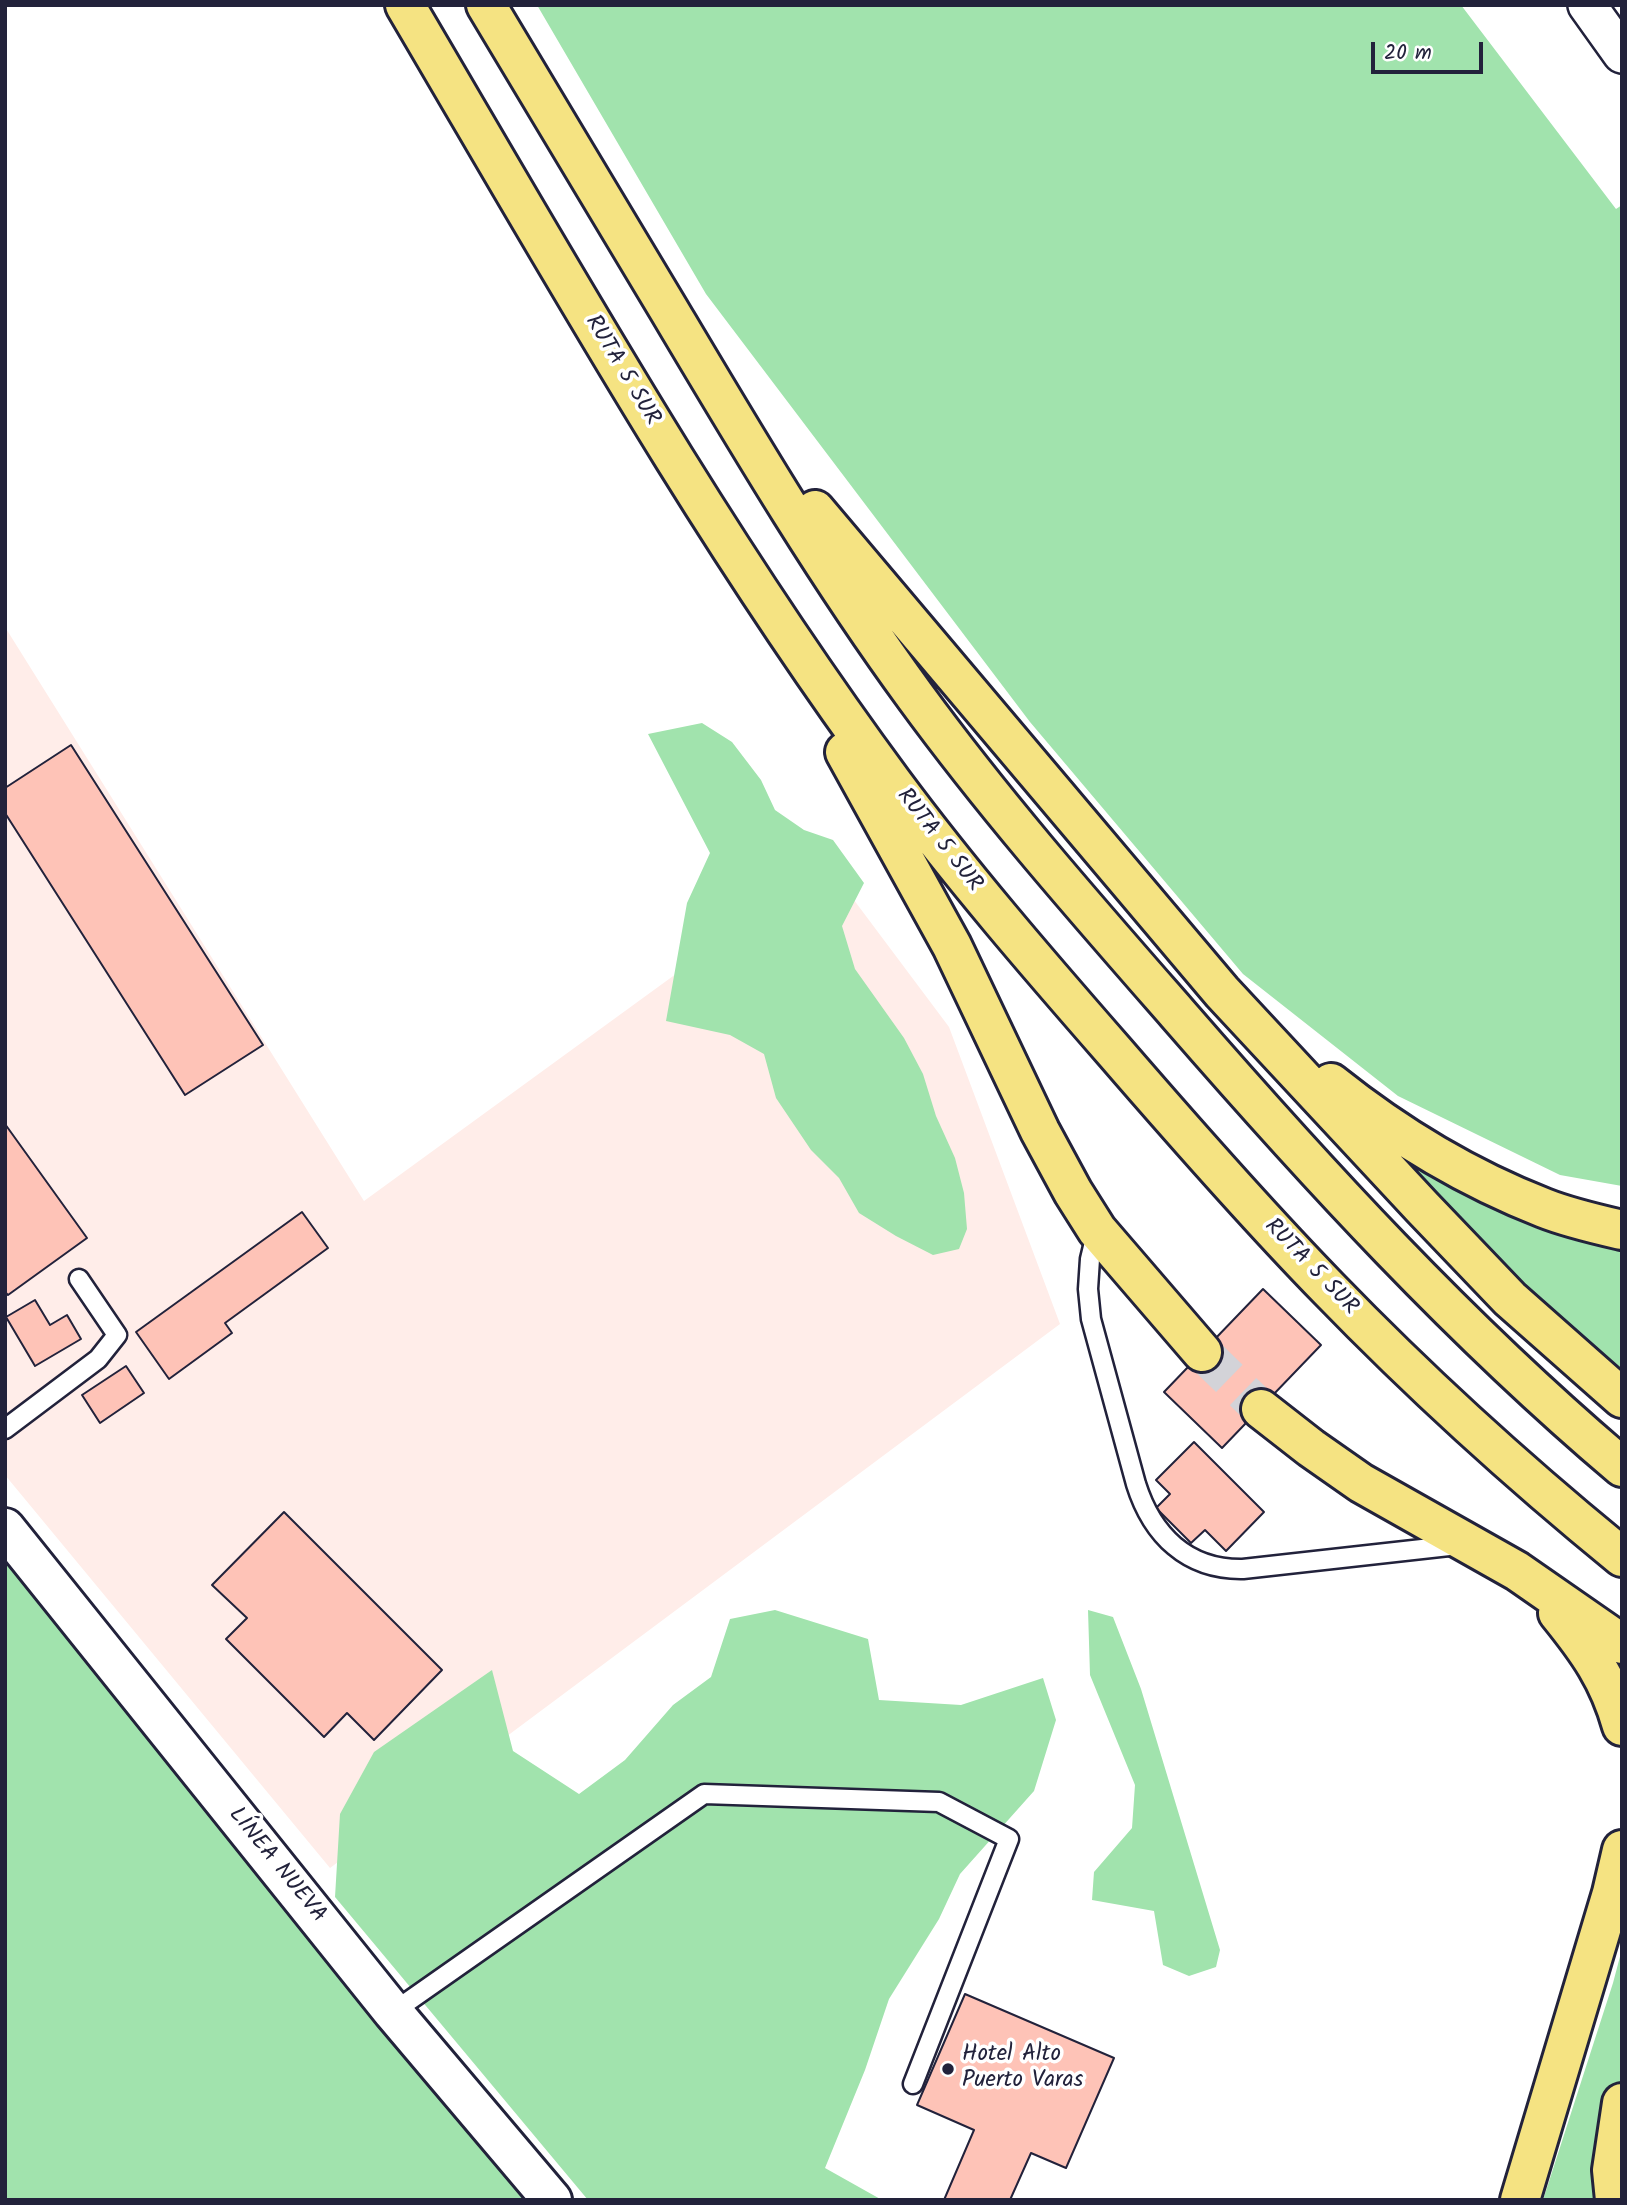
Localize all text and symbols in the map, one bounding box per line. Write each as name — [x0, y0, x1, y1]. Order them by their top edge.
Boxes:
scale bar — [1375, 28, 1487, 72]
text: 20 m — [1384, 37, 1432, 70]
street label: RUTA 5 SUR — [577, 311, 665, 431]
street label: RUTA 5 SUR — [889, 784, 987, 898]
street label: RUTA 5 SUR — [1257, 1214, 1363, 1322]
street label: LÍNEA NUEVA — [221, 1803, 331, 1929]
place label: Hotel Alto Puerto Varas — [962, 2042, 1083, 2096]
marker: Hotel Alto Puerto Varas — [940, 2061, 956, 2077]

